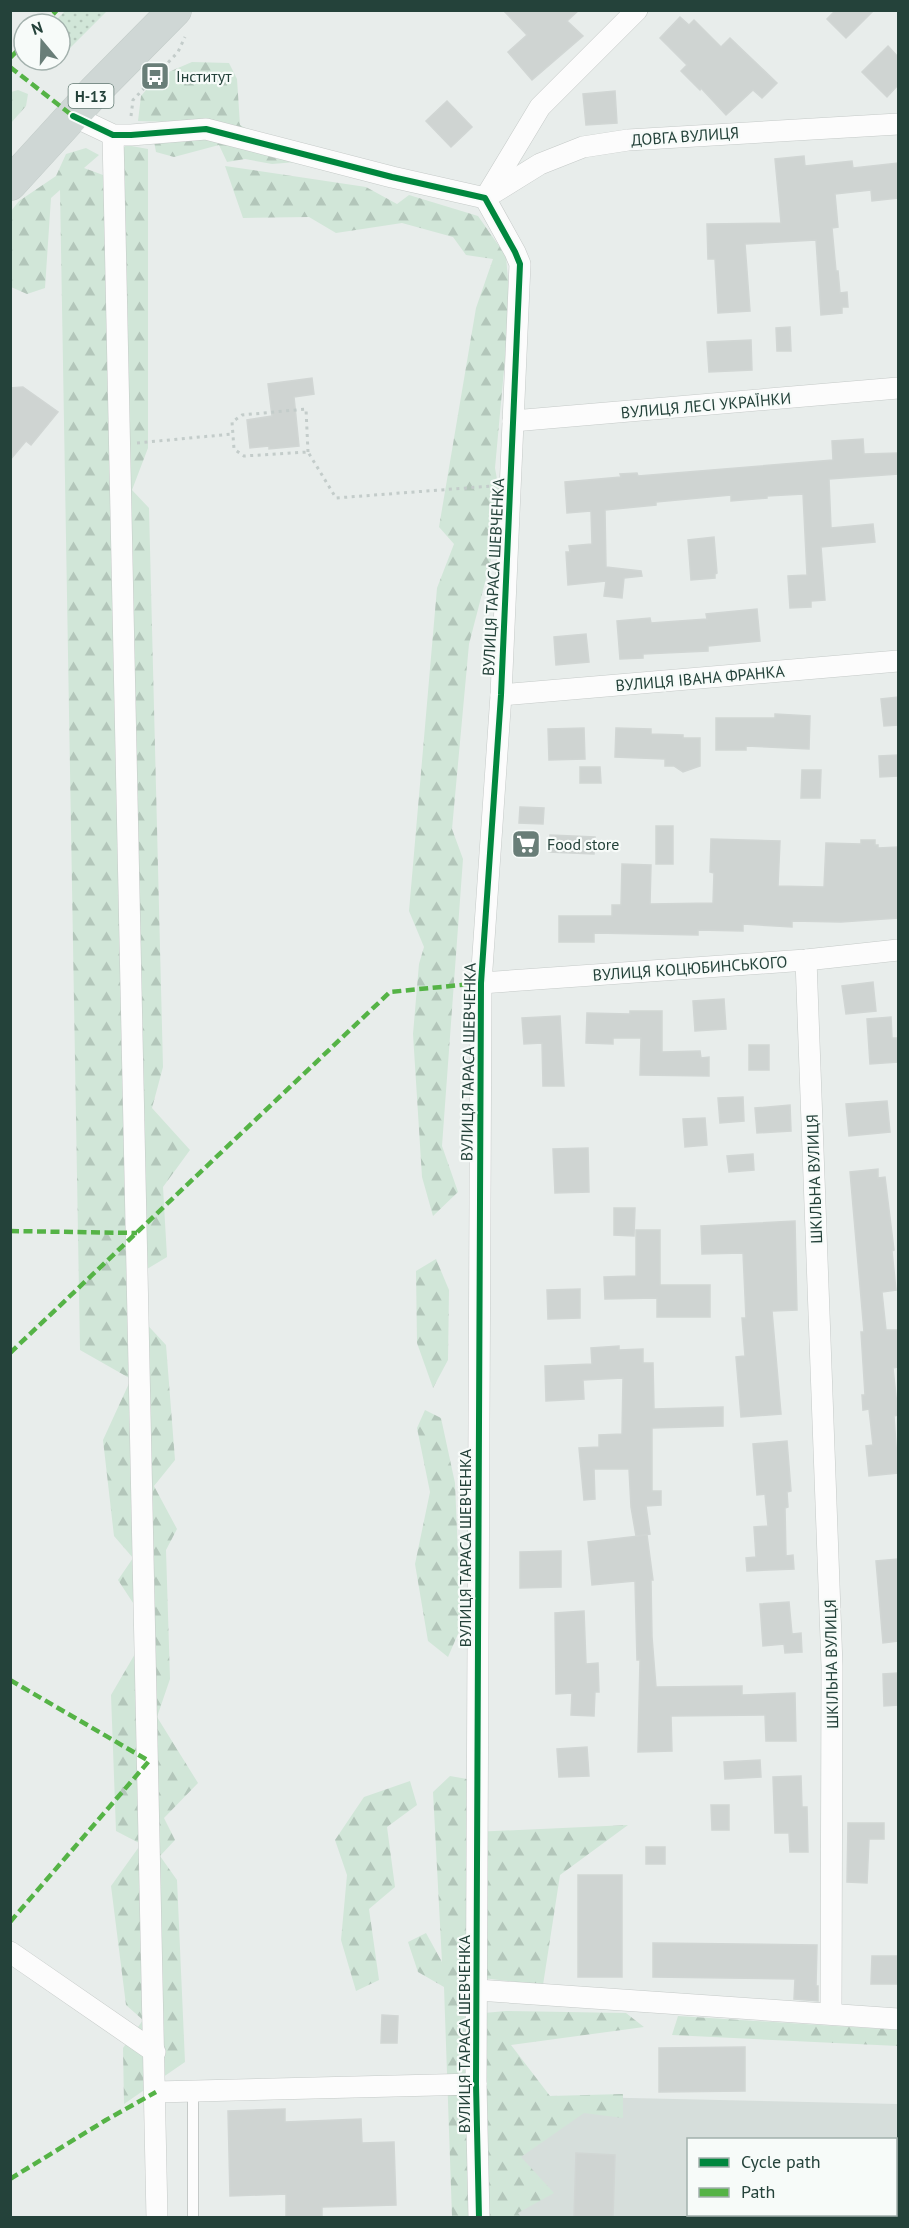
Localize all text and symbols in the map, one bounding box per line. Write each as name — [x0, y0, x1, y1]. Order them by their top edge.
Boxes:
north arrow — [12, 12, 72, 72]
text: N — [29, 17, 45, 39]
bus stop icon: Інститут — [139, 60, 171, 92]
place label: Інститут — [176, 66, 232, 86]
road number: Н-13 — [68, 84, 113, 108]
street label: ДОВГА ВУЛИЦЯ — [630, 122, 740, 150]
street label: ВУЛИЦЯ ЛЕСІ УКРАЇНКИ — [620, 388, 792, 422]
street label: ВУЛИЦЯ ТАРАСА ШЕВЧЕНКА — [478, 477, 508, 677]
street label: ВУЛИЦЯ ІВАНА ФРАНКА — [615, 661, 786, 695]
supermarket icon: Food store — [510, 828, 542, 860]
place label: Food store — [547, 834, 619, 854]
street label: ВУЛИЦЯ КОЦЮБИНСЬКОГО — [592, 951, 788, 985]
street label: ВУЛИЦЯ ТАРАСА ШЕВЧЕНКА — [456, 962, 480, 1161]
street label: ШКІЛЬНА ВУЛИЦЯ — [802, 1114, 826, 1244]
street label: ВУЛИЦЯ ТАРАСА ШЕВЧЕНКА — [455, 1448, 475, 1647]
street label: ШКІЛЬНА ВУЛИЦЯ — [820, 1599, 842, 1729]
street label: ВУЛИЦЯ ТАРАСА ШЕВЧЕНКА — [454, 1934, 474, 2133]
legend — [687, 2138, 897, 2216]
text: Cycle path — [741, 2150, 821, 2173]
text: Path — [741, 2180, 775, 2203]

